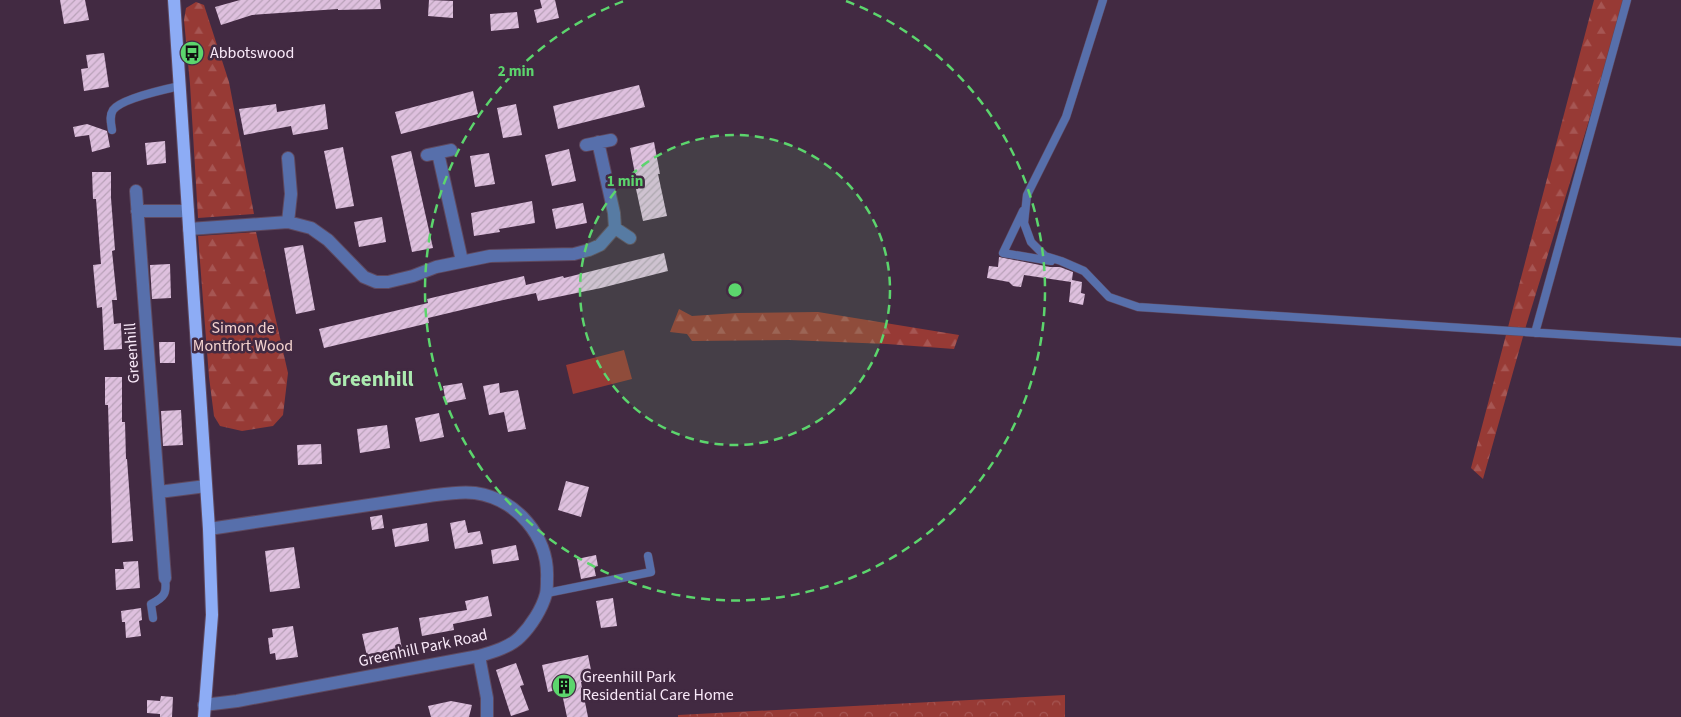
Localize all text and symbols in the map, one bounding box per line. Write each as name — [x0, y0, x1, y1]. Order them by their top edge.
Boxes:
bus stop icon: Abbotswood — [179, 40, 205, 66]
place label: Abbotswood — [210, 42, 294, 64]
text: 2 min — [498, 61, 534, 82]
text: 1 min — [607, 171, 643, 192]
centre of rings — [726, 281, 744, 299]
park label: Simon de Montfort Wood — [193, 317, 293, 357]
street label: Greenhill — [119, 322, 145, 384]
district label: Greenhill — [328, 364, 414, 394]
street label: Greenhill Park Road — [356, 624, 490, 672]
place label: Greenhill Park Residential Care Home — [582, 666, 734, 706]
building icon: Greenhill Park Residential Care Home — [551, 673, 577, 699]

